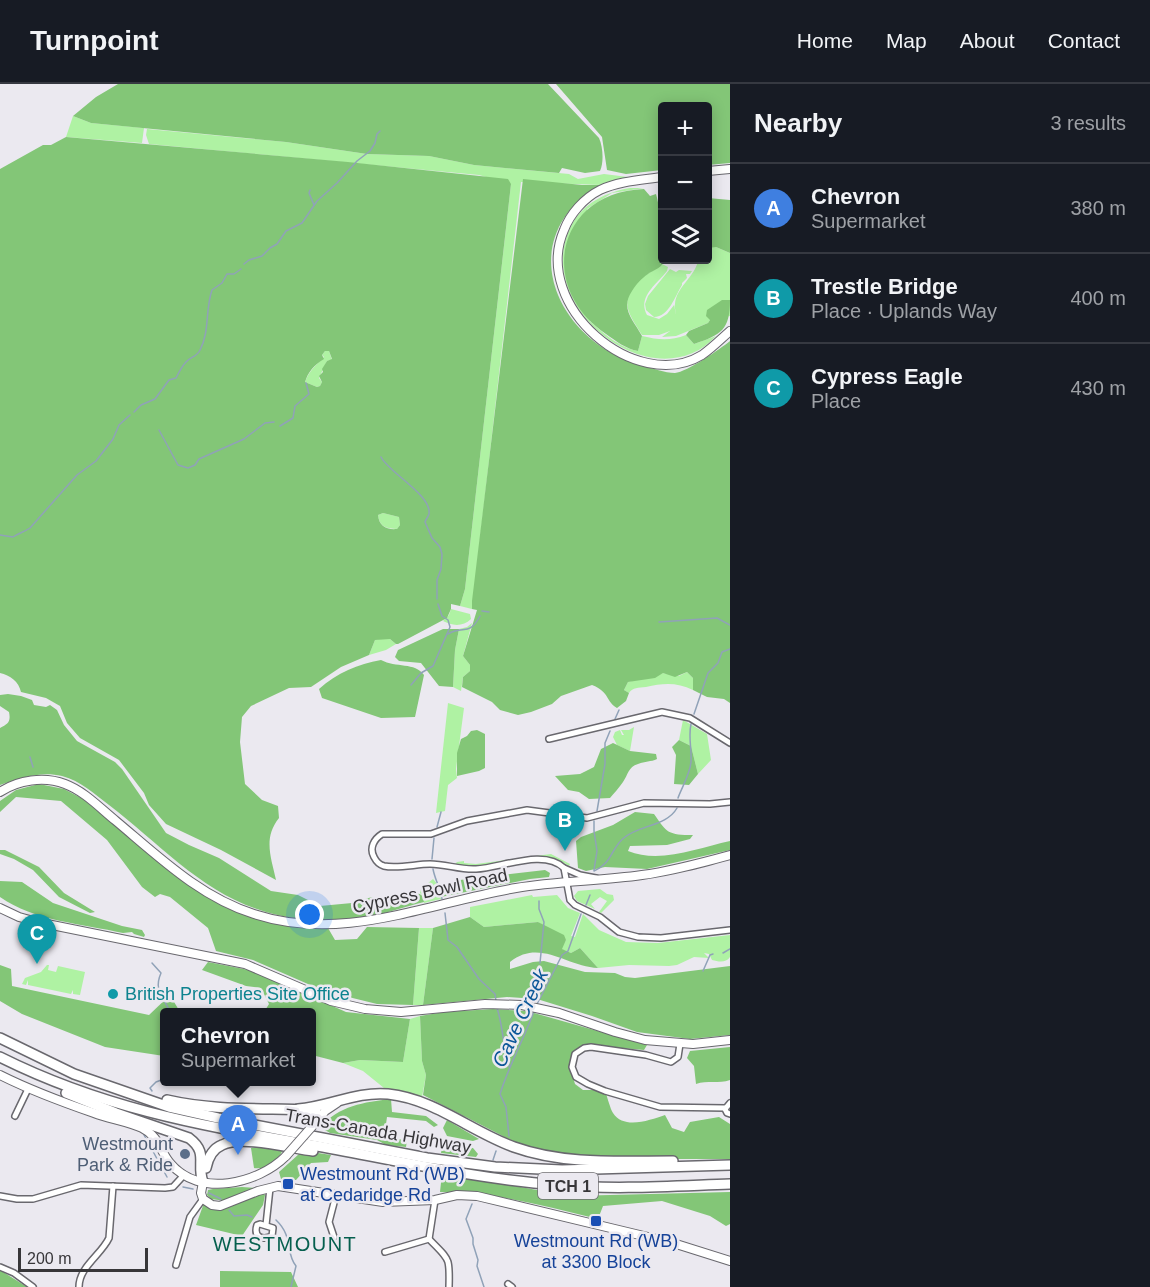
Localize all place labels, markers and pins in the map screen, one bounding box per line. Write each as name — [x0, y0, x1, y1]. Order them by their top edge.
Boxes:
pin: B — [546, 802, 584, 851]
pin: C — [18, 914, 57, 964]
place label: British Properties Site Office — [125, 984, 350, 1004]
marker: British Properties Site Office — [106, 987, 120, 1001]
pin: A — [218, 1106, 258, 1155]
place label: Westmount Park & Ride — [77, 1134, 173, 1175]
marker: Westmount Park & Ride — [178, 1147, 192, 1161]
place label: Westmount Rd (WB) at Cedaridge Rd — [300, 1164, 465, 1205]
marker: Westmount Rd (WB) at Cedaridge Rd — [281, 1177, 295, 1191]
marker: Westmount Rd (WB) at 3300 Block — [589, 1214, 603, 1228]
place label: Westmount Rd (WB) at 3300 Block — [514, 1231, 678, 1272]

